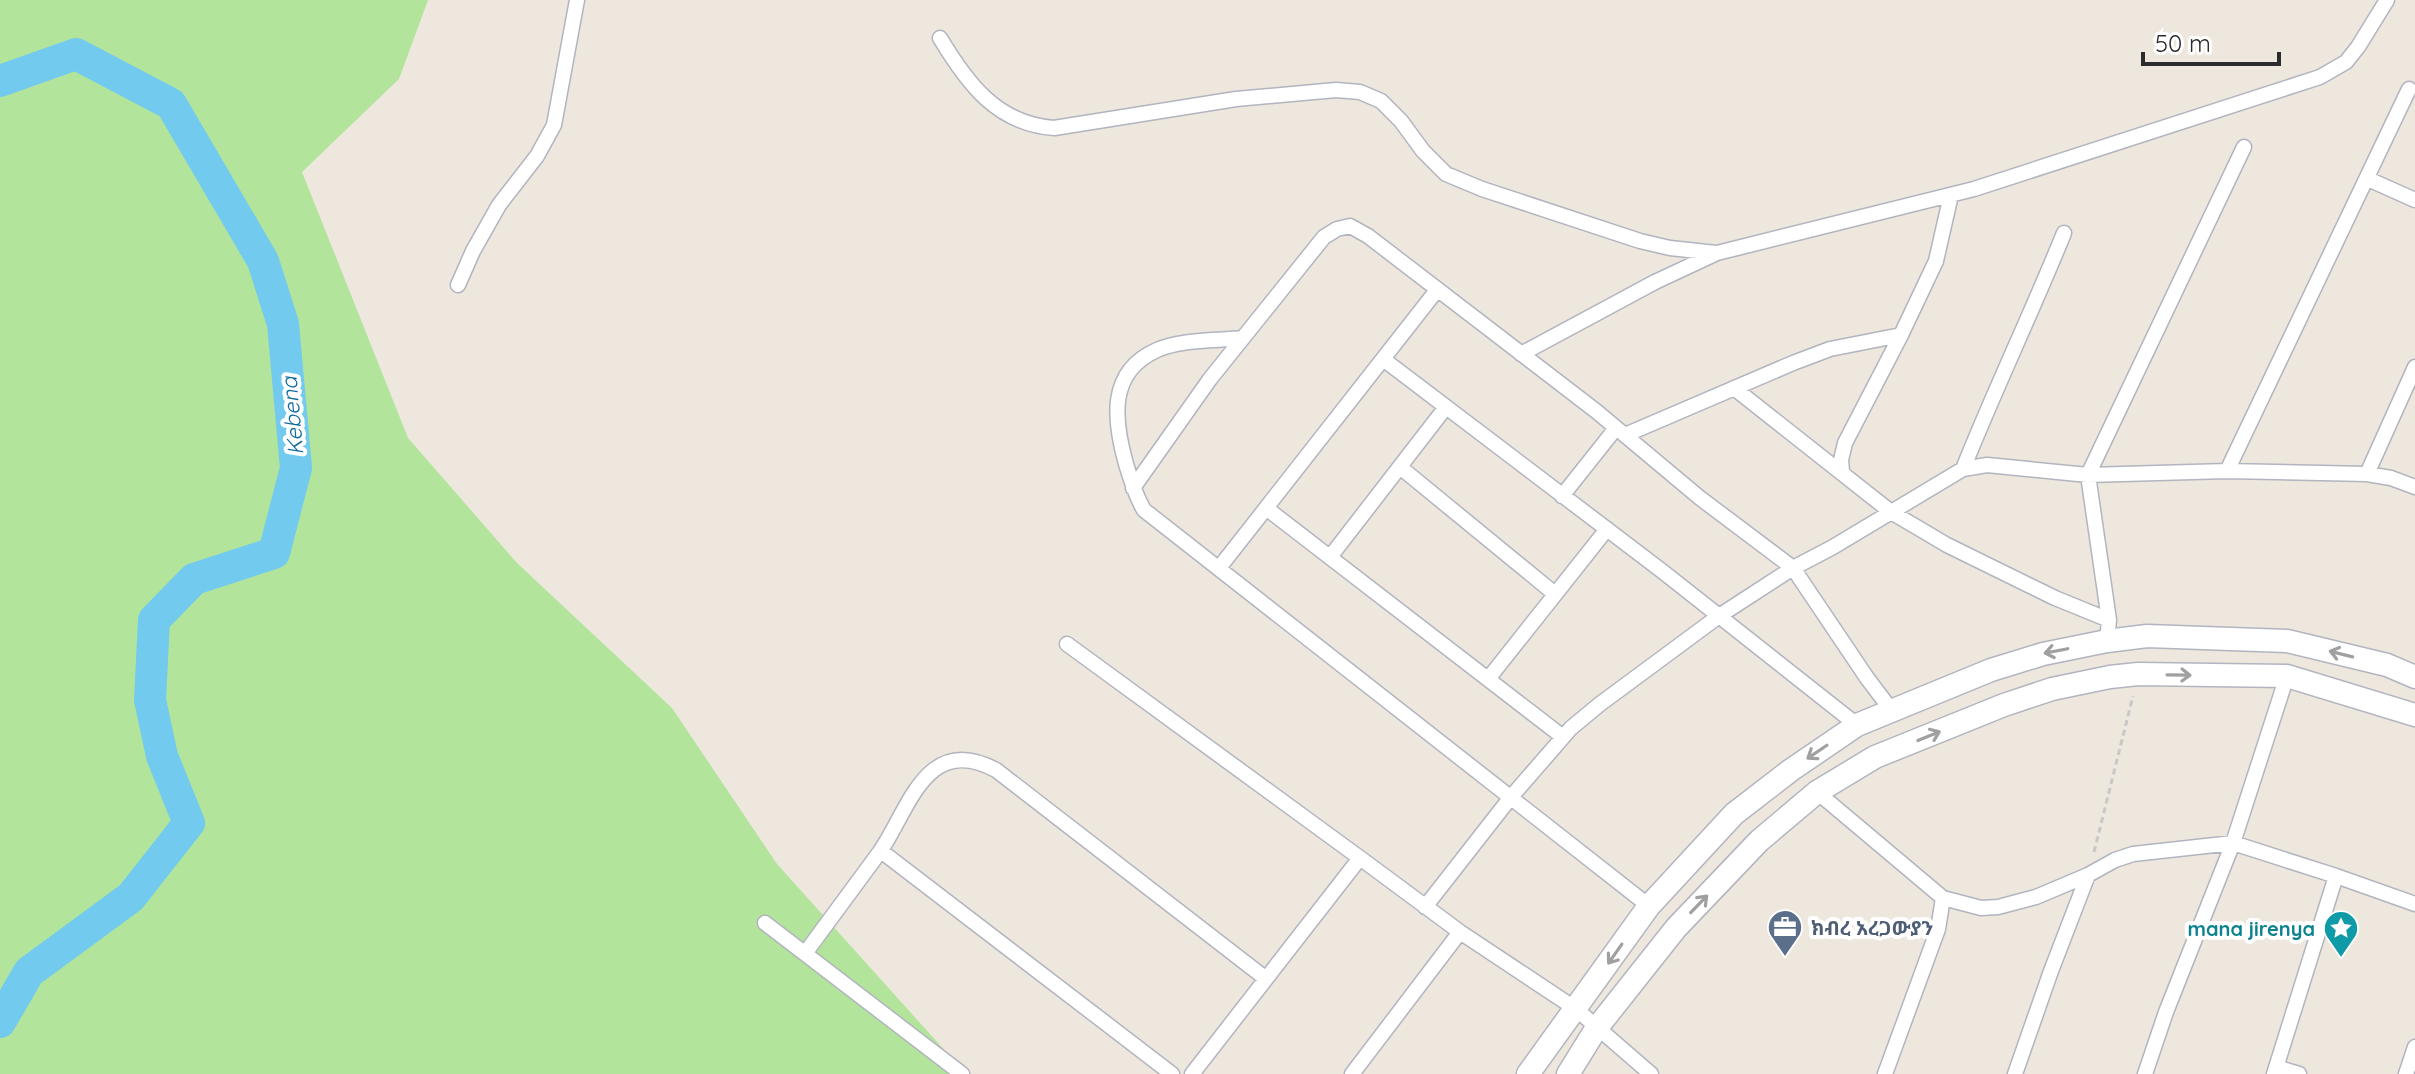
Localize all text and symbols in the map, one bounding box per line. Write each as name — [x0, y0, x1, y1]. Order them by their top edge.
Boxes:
scale bar — [2143, 16, 2279, 66]
text: 50 m — [2155, 28, 2211, 58]
water label: Kebena — [274, 374, 309, 456]
one-way arrow — [2043, 644, 2069, 659]
one-way arrow — [2328, 646, 2354, 661]
one-way arrow — [2165, 667, 2192, 683]
one-way arrow — [1916, 727, 1941, 742]
one-way arrow — [1807, 743, 1829, 760]
one-way arrow — [1690, 894, 1708, 914]
office icon: ክብረ አረጋውያን — [1766, 908, 1804, 958]
place icon: mana jirenya — [2322, 909, 2360, 959]
place label: ክብረ አረጋውያን — [1811, 915, 1933, 940]
place label: mana jirenya — [2188, 916, 2315, 941]
one-way arrow — [1607, 942, 1623, 964]

